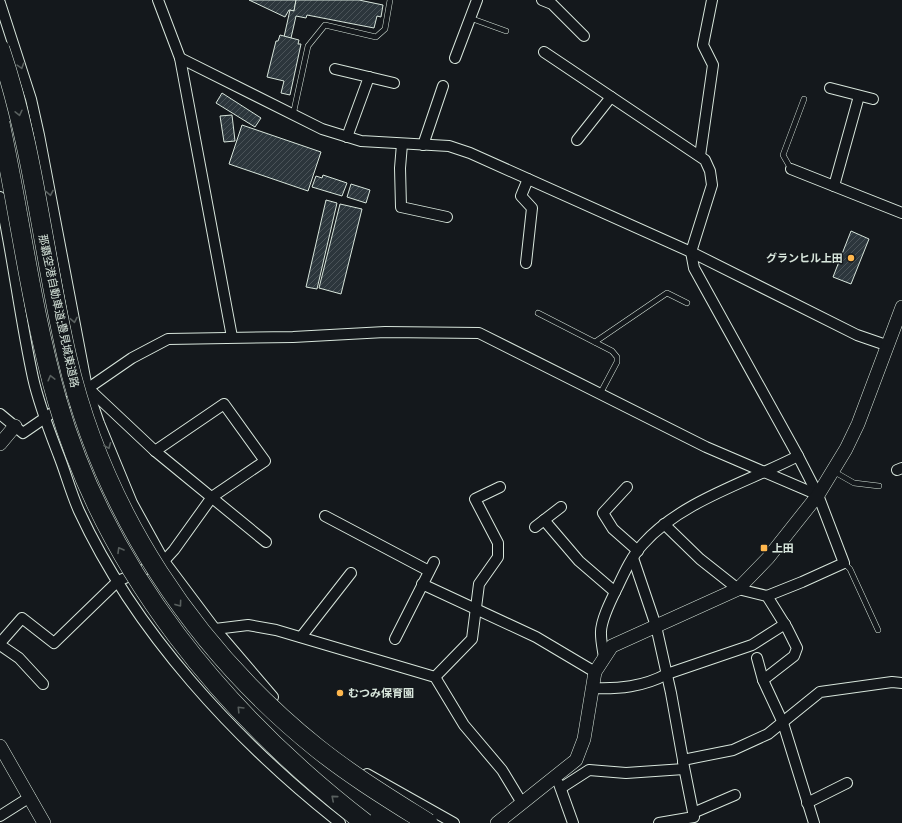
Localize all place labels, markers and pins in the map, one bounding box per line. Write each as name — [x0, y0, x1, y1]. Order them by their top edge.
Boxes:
place label: グランヒル上田 — [766, 252, 843, 266]
marker: グランヒル上田 — [846, 253, 856, 263]
place label: 上田 — [772, 542, 794, 556]
marker: 上田 — [759, 543, 769, 553]
place label: むつみ保育園 — [348, 687, 414, 701]
marker: むつみ保育園 — [335, 688, 345, 698]

